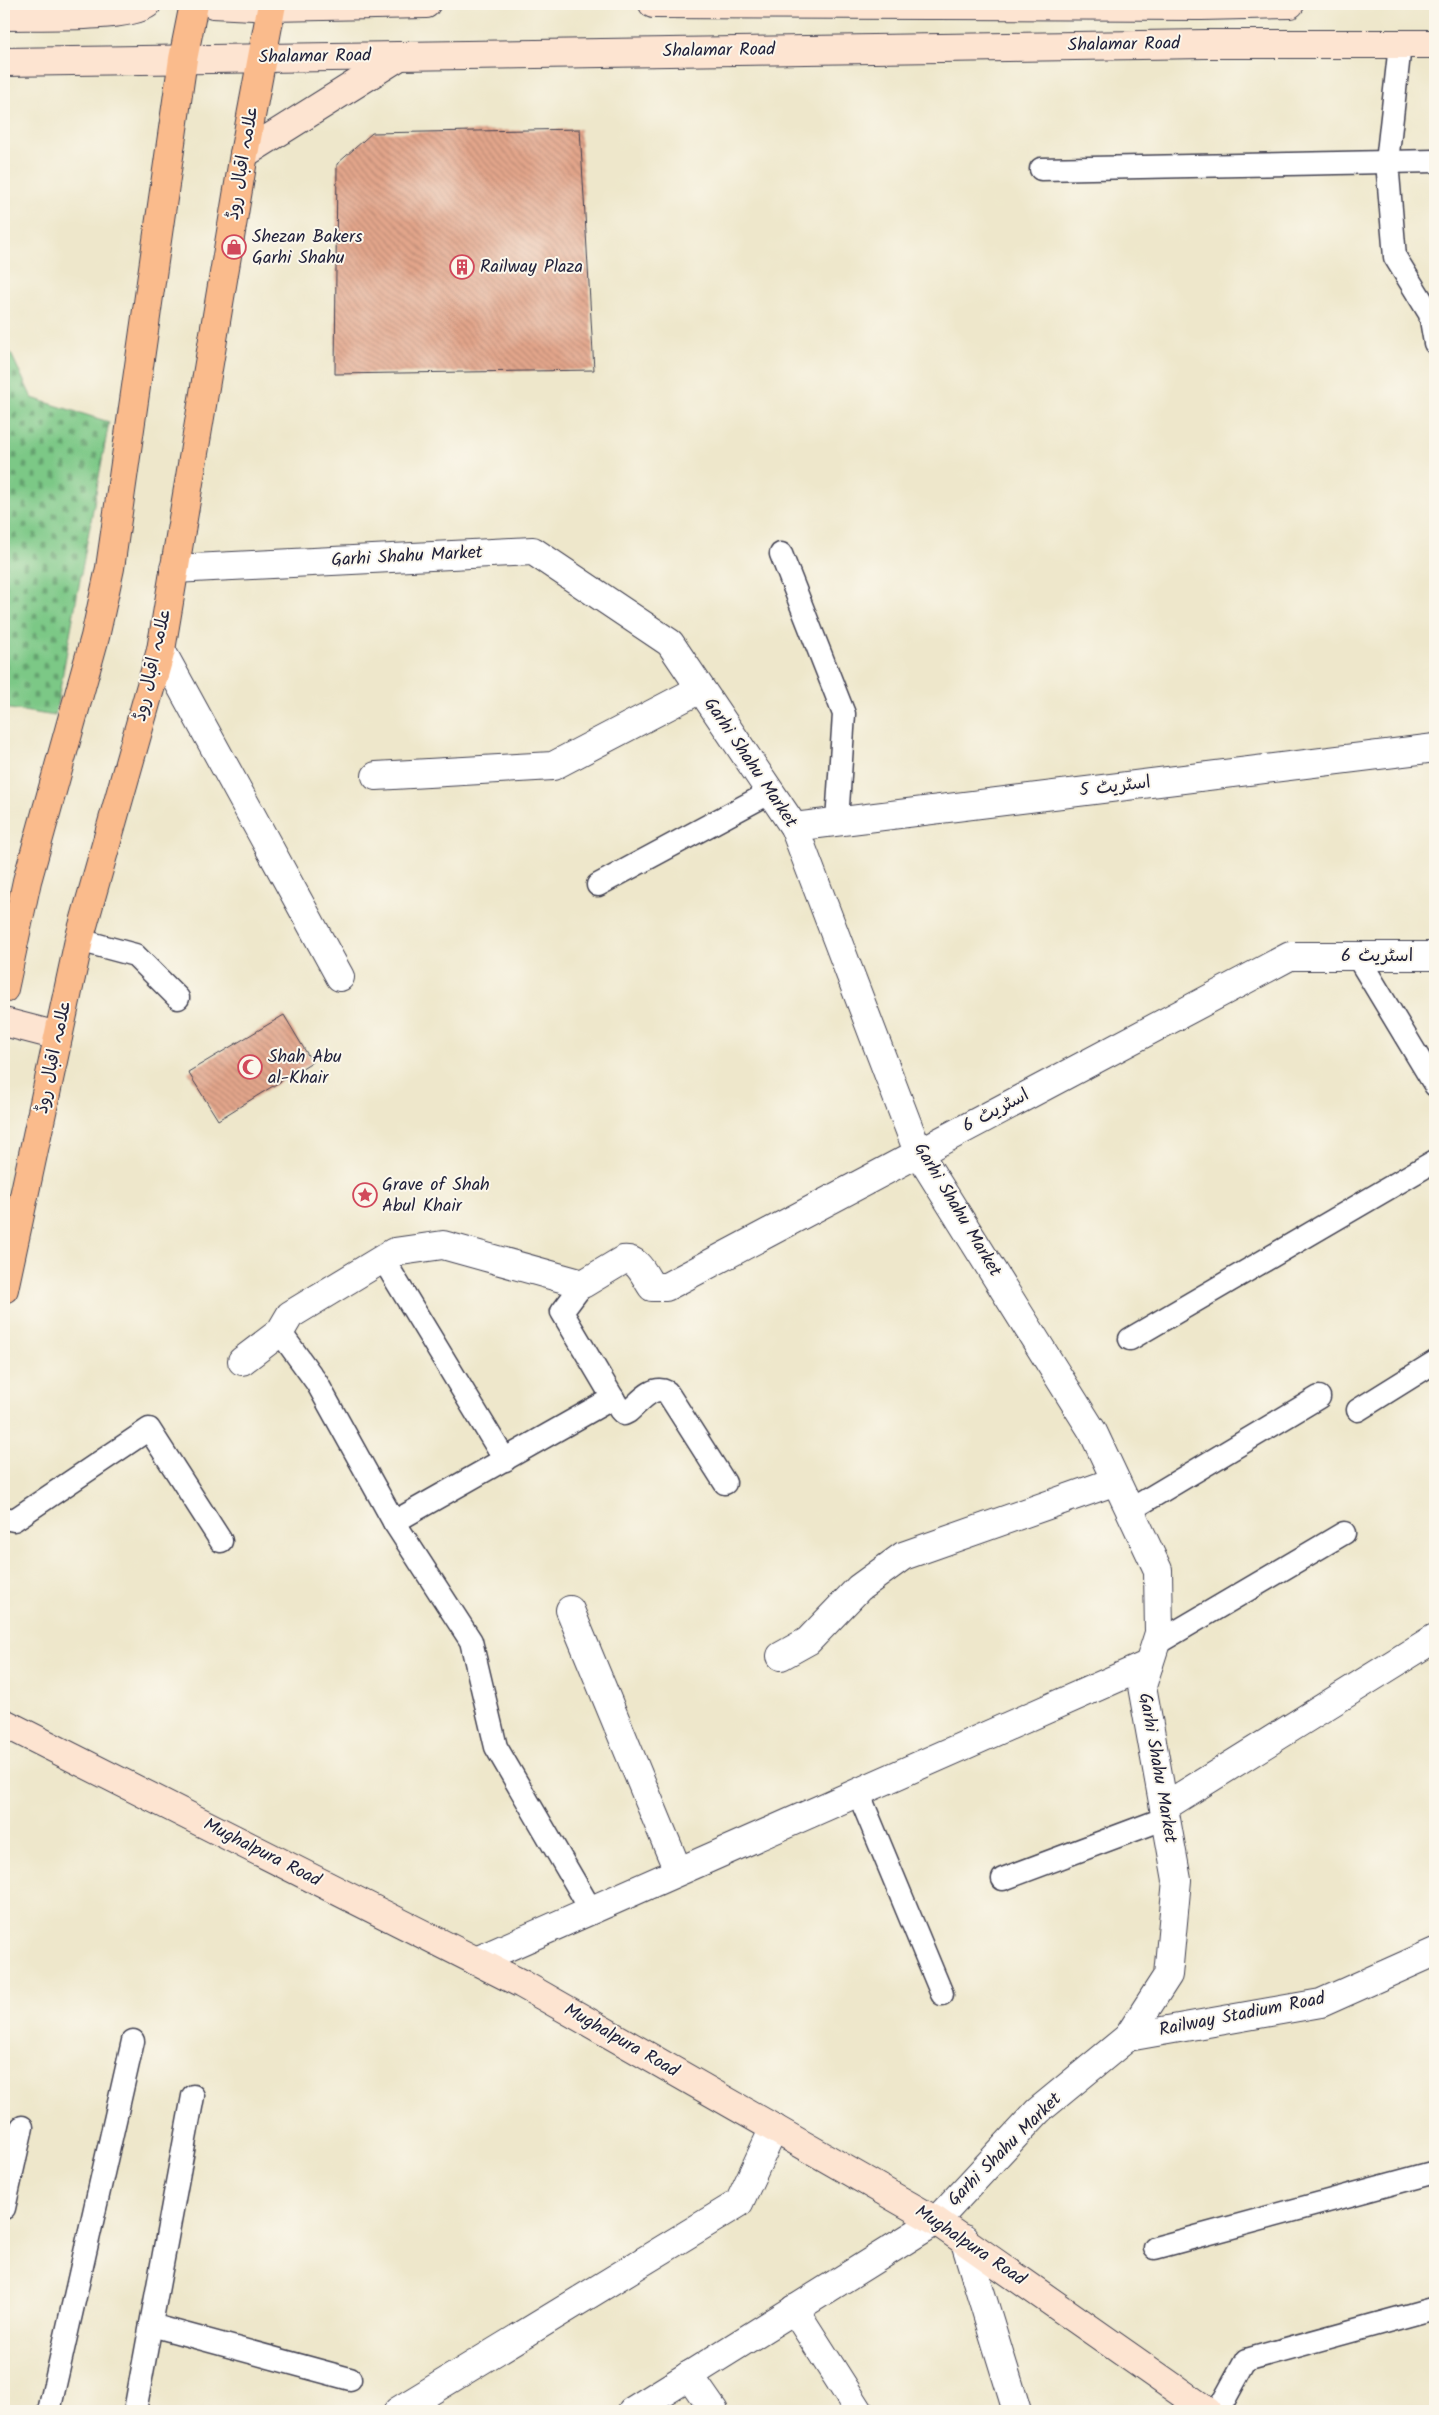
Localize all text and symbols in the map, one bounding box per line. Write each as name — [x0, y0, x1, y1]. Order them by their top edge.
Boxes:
street label: Shalamar Road — [1067, 30, 1182, 60]
street label: Shalamar Road — [662, 36, 777, 66]
street label: Shalamar Road — [258, 42, 373, 72]
street label: علامہ اقبال روڈ — [219, 104, 267, 222]
place label: Shezan Bakers Garhi Shahu — [252, 223, 363, 273]
shop icon: Shezan Bakers Garhi Shahu — [221, 234, 247, 260]
place label: Railway Plaza — [480, 253, 583, 282]
building icon: Railway Plaza — [449, 254, 475, 280]
street label: Garhi Shahu Market — [330, 538, 485, 575]
street label: علامہ اقبال روڈ — [126, 605, 180, 725]
street label: Garhi Shahu Market — [696, 692, 805, 835]
street label: اسٹریٹ 5 — [1078, 768, 1152, 806]
street label: اسٹریٹ 6 — [1341, 942, 1413, 971]
street label: علامہ اقبال روڈ — [28, 997, 80, 1117]
place label: Shah Abu al-Khair — [268, 1043, 342, 1093]
mosque icon: Shah Abu al-Khair — [237, 1054, 263, 1080]
street label: اسٹریٹ 6 — [957, 1081, 1035, 1141]
street label: Garhi Shahu Market — [905, 1137, 1009, 1283]
place label: Grave of Shah Abul Khair — [382, 1171, 490, 1221]
place icon: Grave of Shah Abul Khair — [352, 1182, 378, 1208]
street label: Garhi Shahu Market — [1130, 1691, 1185, 1846]
street label: Mughalpura Road — [198, 1811, 327, 1896]
street label: Railway Stadium Road — [1157, 1985, 1328, 2045]
street label: Mughalpura Road — [558, 1996, 685, 2086]
street label: Garhi Shahu Market — [941, 2085, 1070, 2214]
street label: Mughalpura Road — [908, 2198, 1032, 2295]

